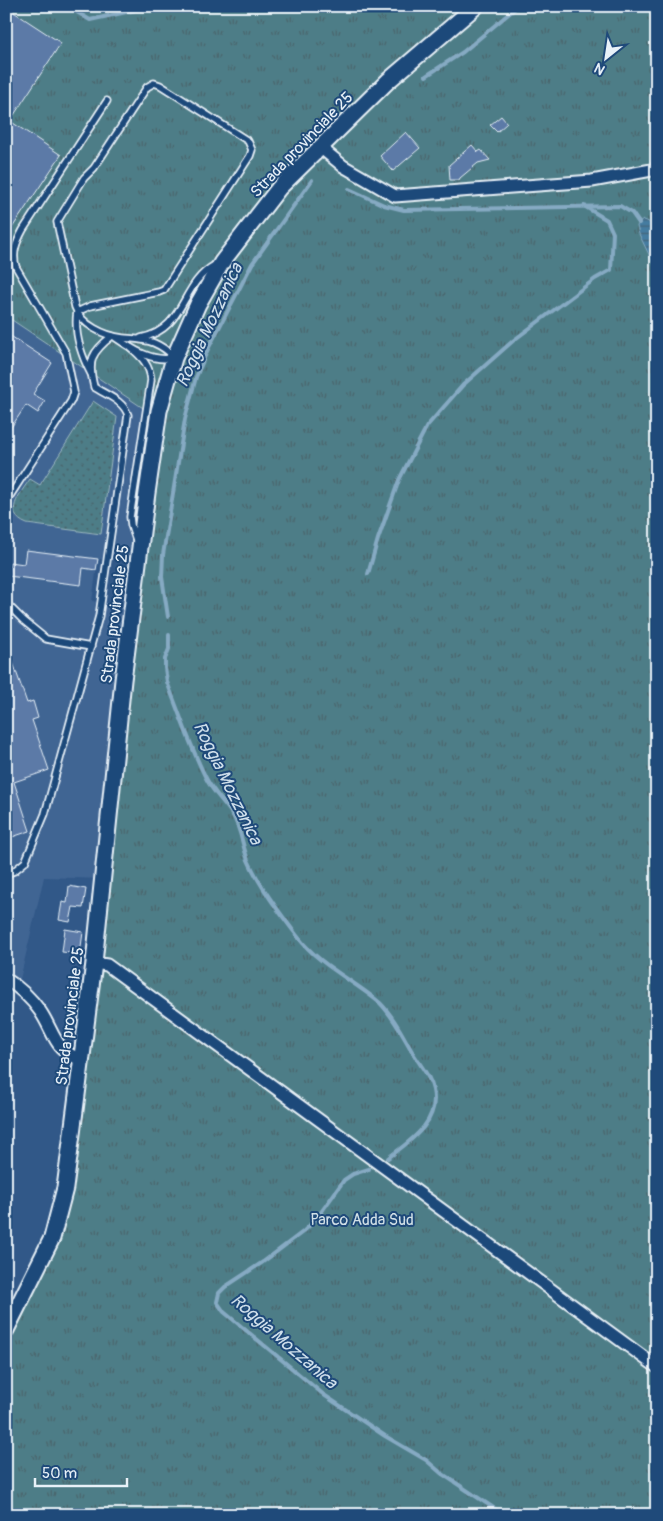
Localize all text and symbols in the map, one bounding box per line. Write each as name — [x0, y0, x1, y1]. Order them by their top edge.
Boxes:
north arrow — [580, 32, 630, 82]
text: N — [591, 59, 608, 79]
street label: Strada provinciale 25 — [246, 88, 357, 202]
water label: Roggia Mozzanica — [171, 258, 249, 391]
street label: Strada provinciale 25 — [97, 544, 133, 685]
water label: Roggia Mozzanica — [188, 718, 268, 850]
street label: Strada provinciale 25 — [52, 946, 88, 1087]
park label: Parco Adda Sud — [310, 1210, 414, 1230]
water label: Roggia Mozzanica — [226, 1289, 343, 1395]
scale bar — [35, 1456, 128, 1488]
text: 50 m — [42, 1464, 77, 1483]

